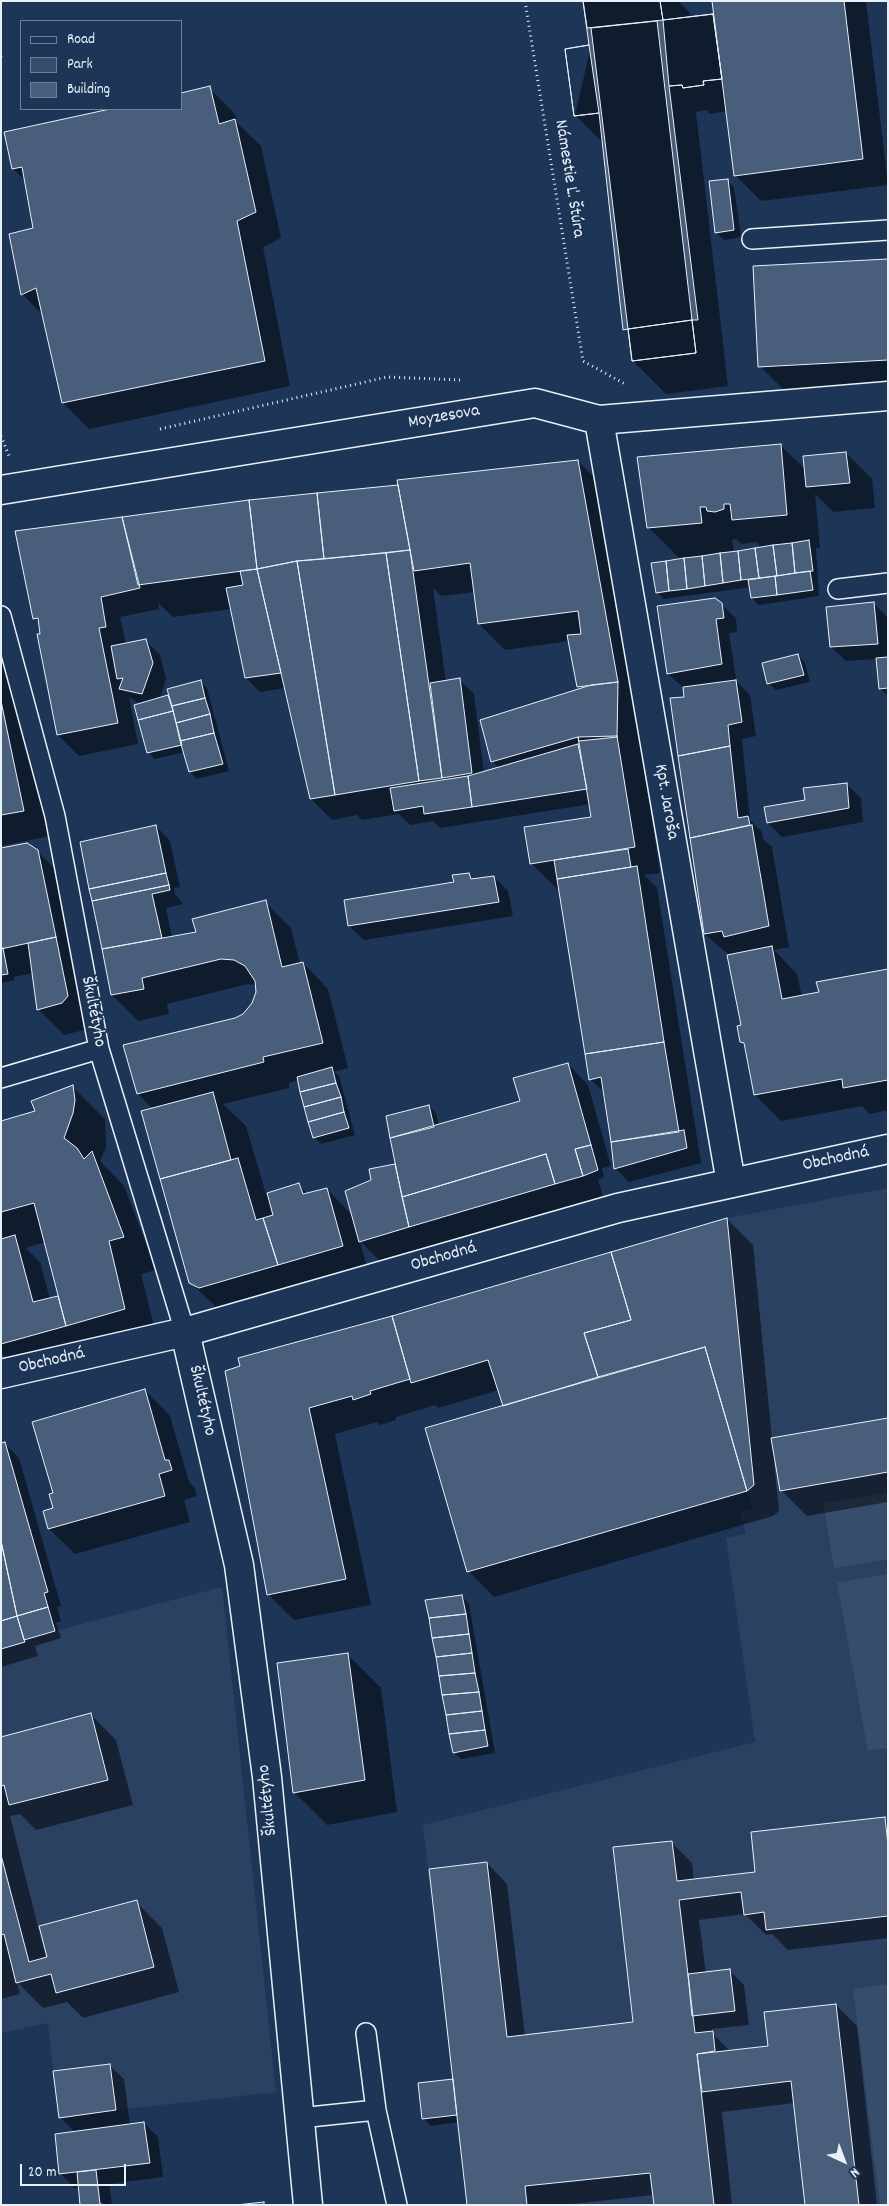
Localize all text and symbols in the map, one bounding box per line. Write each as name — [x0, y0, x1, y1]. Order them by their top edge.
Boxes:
legend — [20, 20, 182, 110]
text: Road — [67, 29, 95, 51]
text: Park — [67, 54, 93, 76]
text: Building — [67, 79, 110, 101]
street label: Námestie Ľ. Štúra — [548, 118, 588, 240]
street label: Moyzesova — [407, 401, 481, 435]
street label: Kpt. Jaroša — [648, 763, 682, 841]
street label: Škultétyho — [75, 975, 109, 1049]
street label: Obchodná — [801, 1142, 871, 1178]
street label: Obchodná — [409, 1238, 479, 1278]
street label: Obchodná — [17, 1344, 87, 1380]
street label: Škultétyho — [182, 1364, 220, 1438]
street label: Škultétyho — [255, 1763, 283, 1837]
north arrow — [819, 2136, 869, 2186]
scale bar — [22, 2154, 129, 2186]
text: 20 m — [28, 2162, 56, 2184]
text: N — [845, 2162, 864, 2182]

